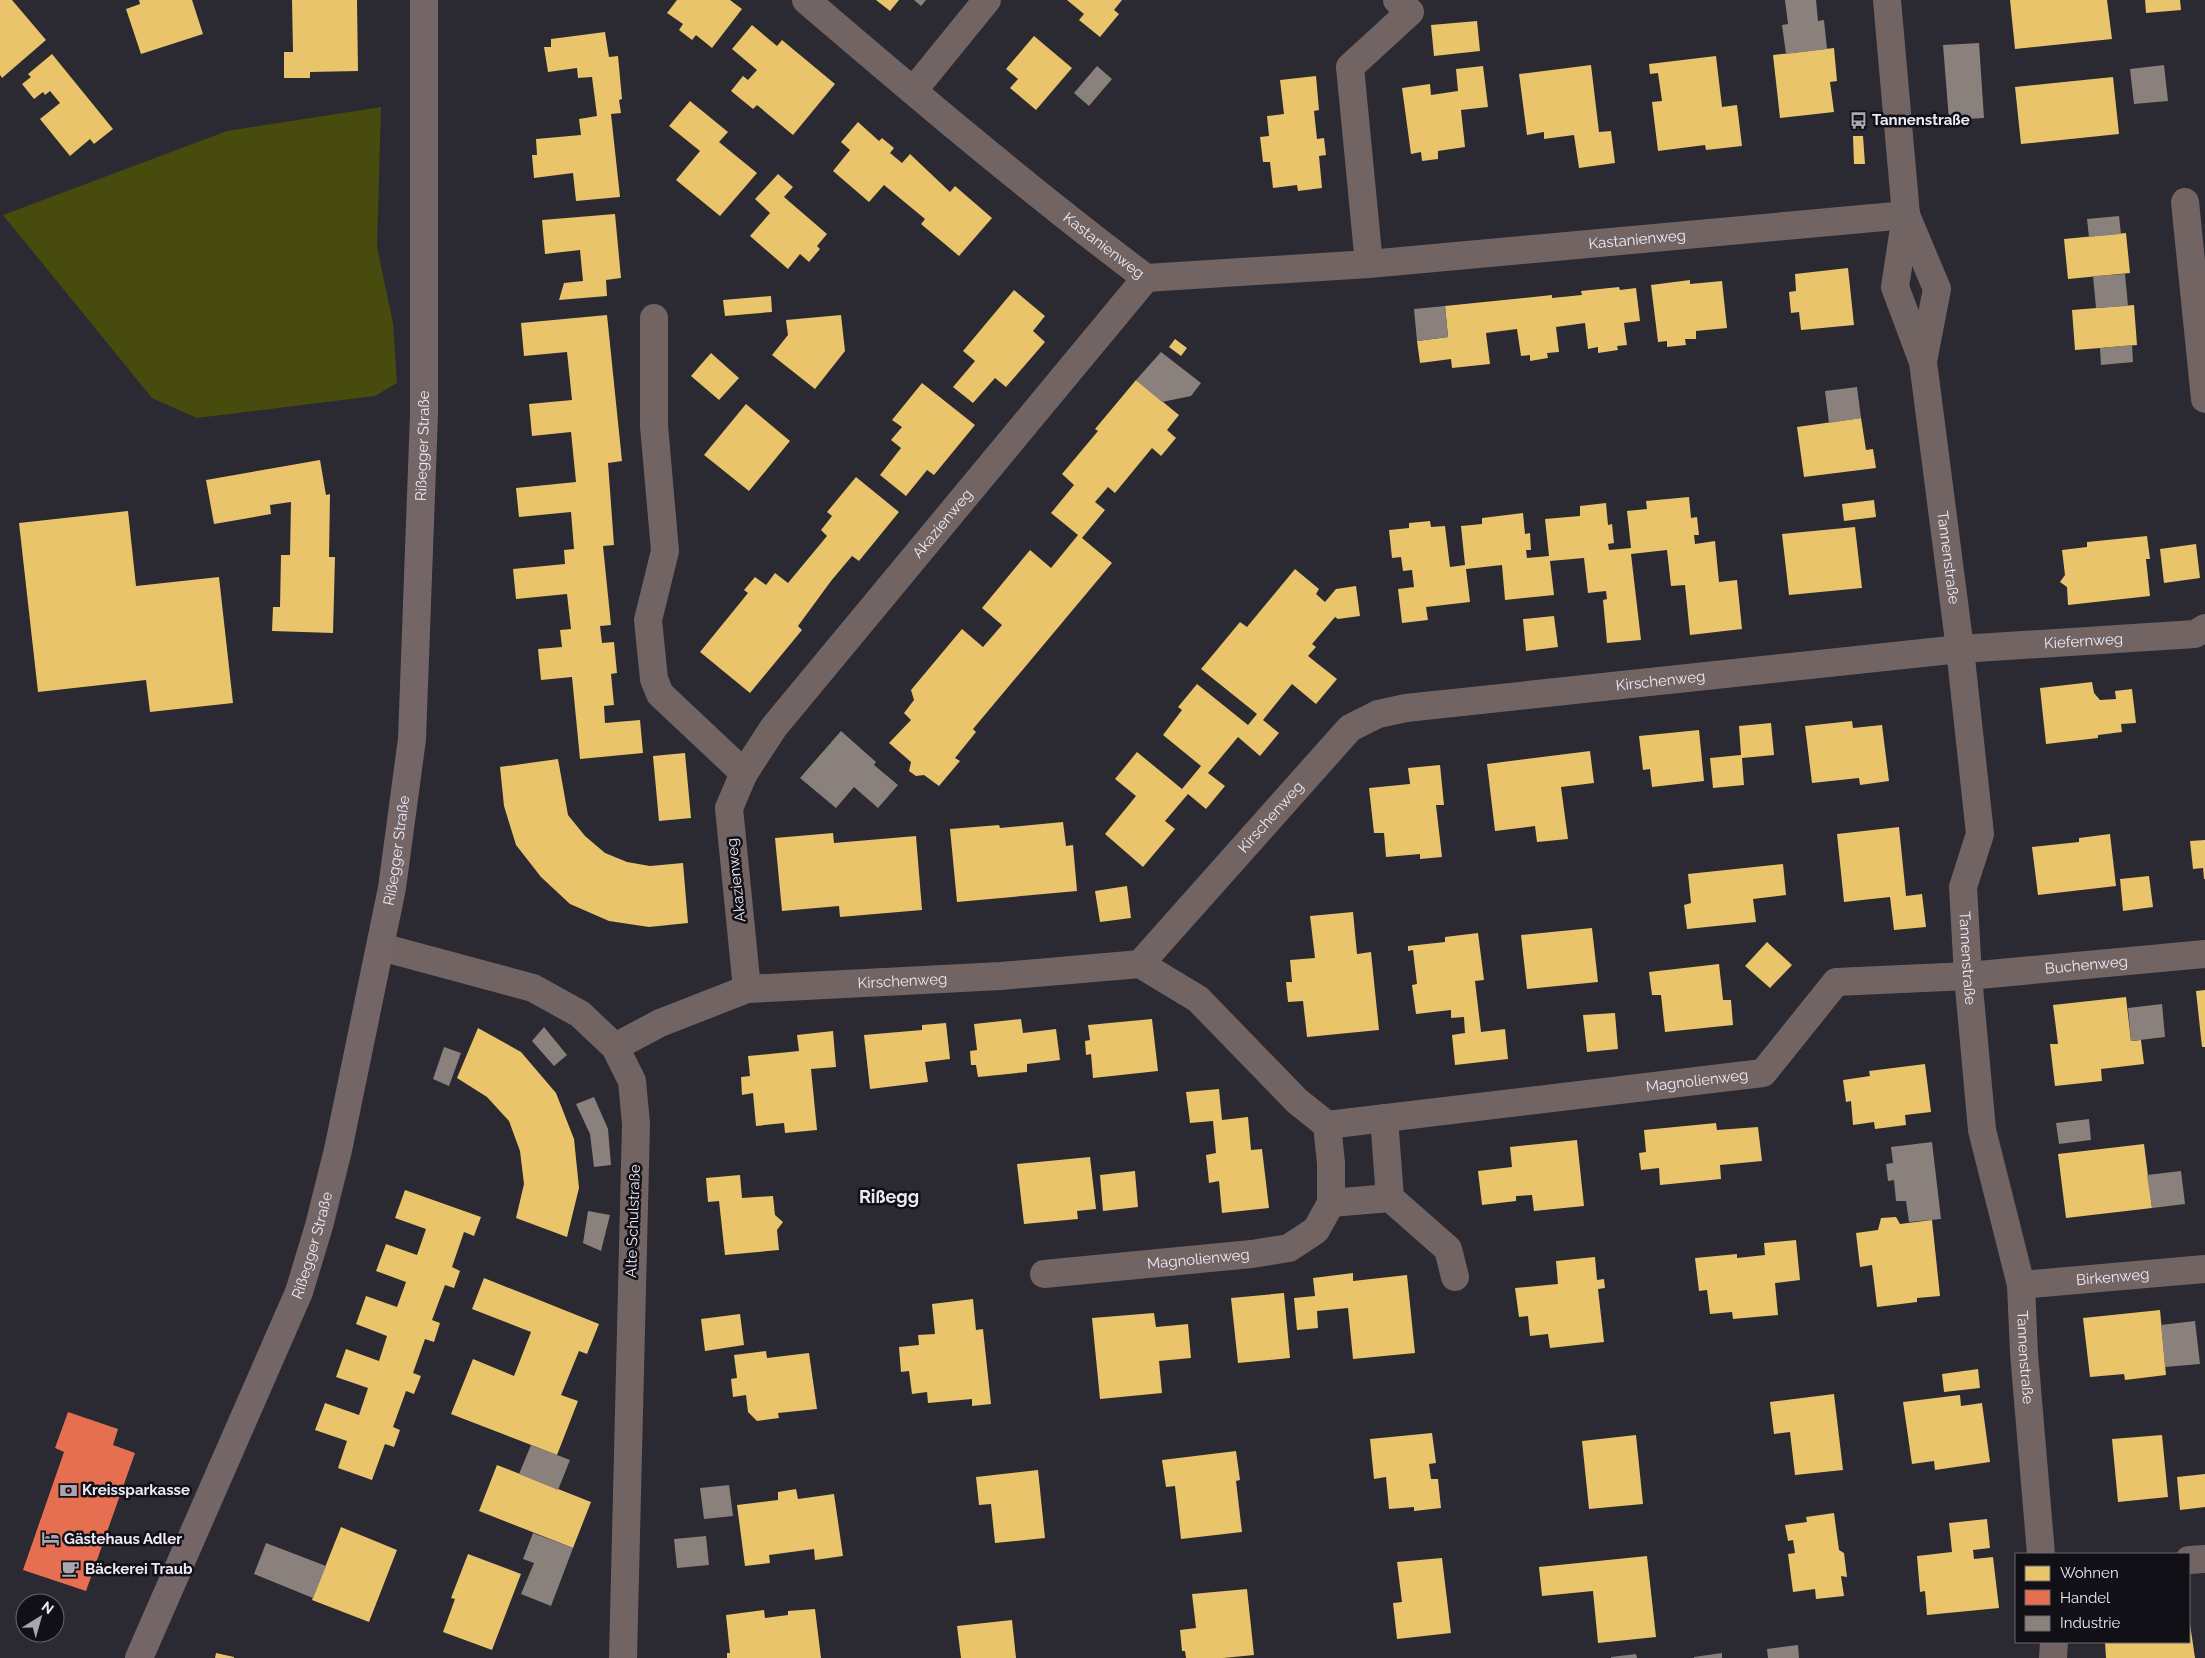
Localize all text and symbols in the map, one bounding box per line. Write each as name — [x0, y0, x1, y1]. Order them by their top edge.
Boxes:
bus stop icon: Tannenstraße — [1848, 110, 1868, 130]
place label: Tannenstraße — [1872, 111, 1970, 129]
street label: Kastanienweg — [1060, 209, 1148, 283]
street label: Kastanienweg — [1588, 226, 1687, 253]
street label: Rißegger Straße — [412, 390, 433, 501]
street label: Akazienweg — [909, 485, 976, 562]
street label: Tannenstraße — [1933, 510, 1963, 605]
street label: Kiefernweg — [2043, 630, 2124, 653]
street label: Kirschenweg — [1615, 667, 1706, 695]
street label: Kirschenweg — [1234, 777, 1307, 857]
street label: Rißegger Straße — [380, 794, 413, 907]
street label: Akazienweg — [723, 837, 749, 923]
street label: Tannenstraße — [1955, 911, 1980, 1006]
street label: Buchenweg — [2044, 952, 2129, 978]
street label: Kirschenweg — [857, 970, 948, 992]
street label: Magnolienweg — [1645, 1066, 1749, 1096]
street label: Alte Schulstraße — [622, 1164, 644, 1278]
district label: Rißegg — [859, 1186, 919, 1207]
street label: Rißegger Straße — [288, 1190, 336, 1302]
street label: Magnolienweg — [1146, 1245, 1250, 1273]
street label: Birkenweg — [2075, 1265, 2150, 1289]
street label: Tannenstraße — [2013, 1310, 2037, 1405]
bank icon: Kreissparkasse — [58, 1480, 78, 1500]
place label: Kreissparkasse — [82, 1481, 190, 1499]
hotel icon: Gästehaus Adler — [40, 1529, 60, 1549]
place label: Gästehaus Adler — [64, 1530, 182, 1548]
legend — [2015, 1553, 2190, 1643]
cafe icon: Bäckerei Traub — [61, 1559, 81, 1579]
place label: Bäckerei Traub — [85, 1560, 193, 1578]
text: Wohnen — [2060, 1564, 2119, 1582]
text: Handel — [2060, 1589, 2111, 1607]
north arrow — [15, 1593, 65, 1643]
text: N — [39, 1598, 57, 1617]
text: Industrie — [2060, 1614, 2121, 1632]

